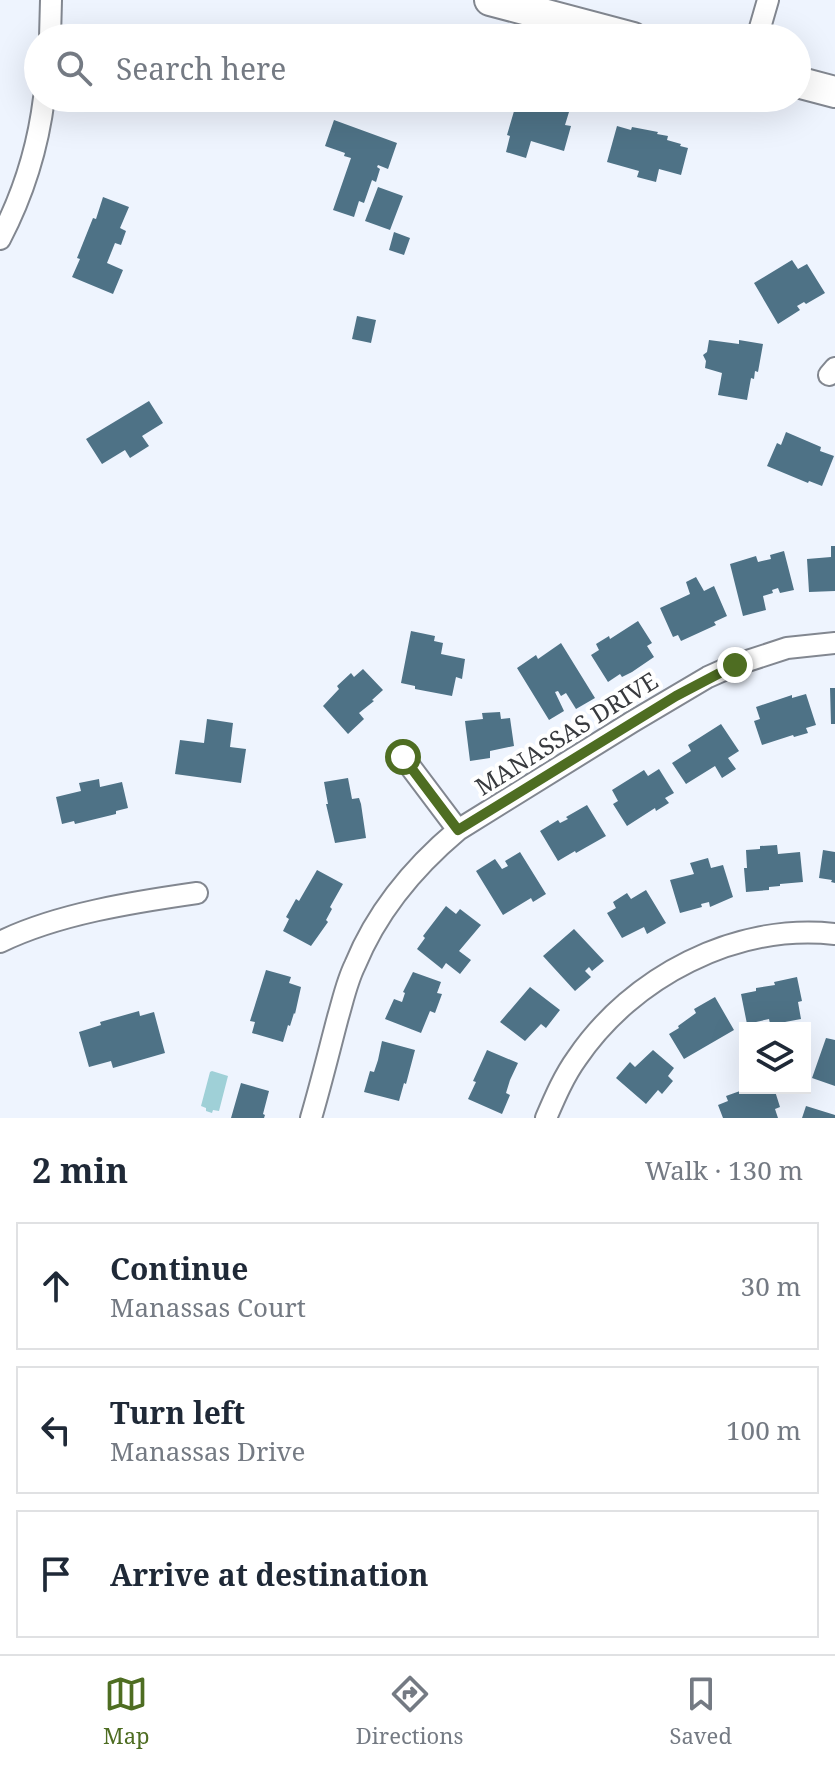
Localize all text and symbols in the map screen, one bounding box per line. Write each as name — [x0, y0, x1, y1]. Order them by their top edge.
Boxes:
search box — [24, 24, 811, 112]
icon: search — [52, 46, 96, 90]
text: Search here — [116, 48, 286, 89]
route end — [717, 647, 753, 683]
street label: MANASSAS DRIVE — [468, 663, 664, 803]
route start — [385, 739, 421, 775]
map controls — [739, 1022, 811, 1094]
button: layers — [739, 1022, 811, 1094]
text: 2 min — [32, 1147, 128, 1193]
text: Walk · 130 m — [645, 1152, 803, 1188]
text: Continue — [110, 1248, 248, 1289]
icon: ahead — [34, 1264, 78, 1308]
text: 30 m — [741, 1268, 801, 1304]
text: Manassas Court — [110, 1289, 306, 1325]
text: Turn left — [110, 1392, 245, 1433]
icon: left — [34, 1408, 78, 1452]
text: 100 m — [726, 1412, 801, 1448]
text: Manassas Drive — [110, 1433, 305, 1469]
icon: arrive — [34, 1552, 78, 1596]
text: Arrive at destination — [110, 1554, 429, 1595]
tab: Map — [103, 1672, 150, 1750]
tab: Directions — [356, 1672, 463, 1750]
tab: Saved — [670, 1672, 732, 1750]

